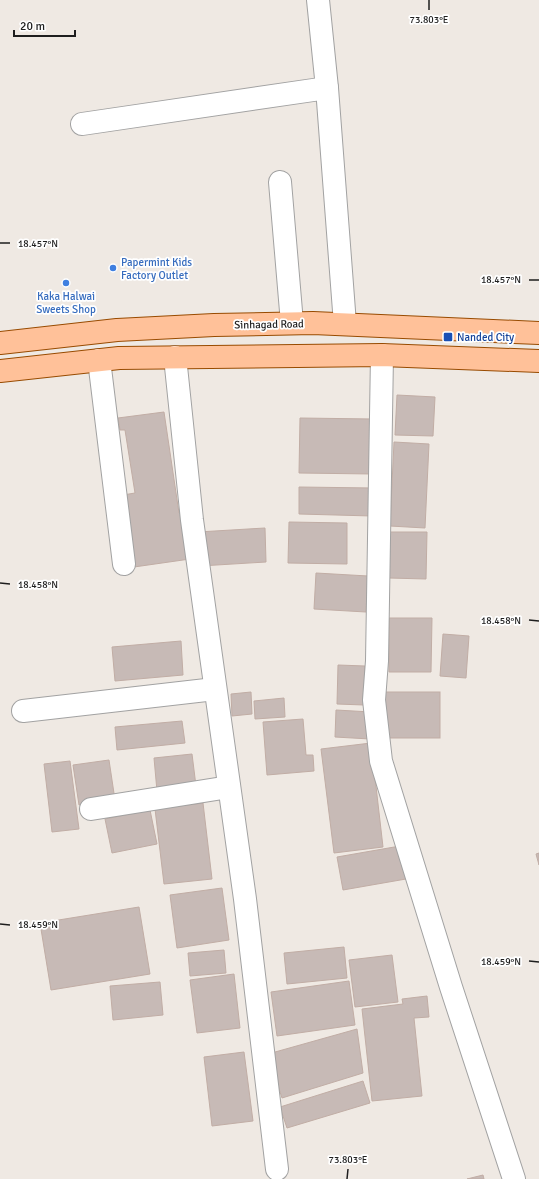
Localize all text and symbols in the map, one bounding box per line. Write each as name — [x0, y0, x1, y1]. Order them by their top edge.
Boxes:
scale bar — [14, 12, 75, 38]
text: 73.803°E — [410, 14, 449, 26]
text: 20 m — [20, 19, 45, 34]
text: 18.457°N — [18, 238, 58, 250]
place label: Papermint Kids Factory Outlet — [121, 256, 192, 282]
marker: Papermint Kids Factory Outlet — [108, 263, 118, 273]
text: 18.457°N — [481, 274, 521, 286]
marker: Kaka Halwai Sweets Shop — [61, 278, 71, 288]
place label: Kaka Halwai Sweets Shop — [36, 290, 96, 316]
street label: Sinhagad Road — [234, 317, 304, 332]
marker: Nanded City — [442, 331, 454, 343]
place label: Nanded City — [457, 331, 515, 344]
text: 18.458°N — [18, 579, 58, 591]
text: 18.458°N — [481, 615, 521, 627]
text: 18.459°N — [18, 919, 58, 931]
text: 18.459°N — [481, 956, 521, 968]
text: 73.803°E — [329, 1154, 368, 1166]

